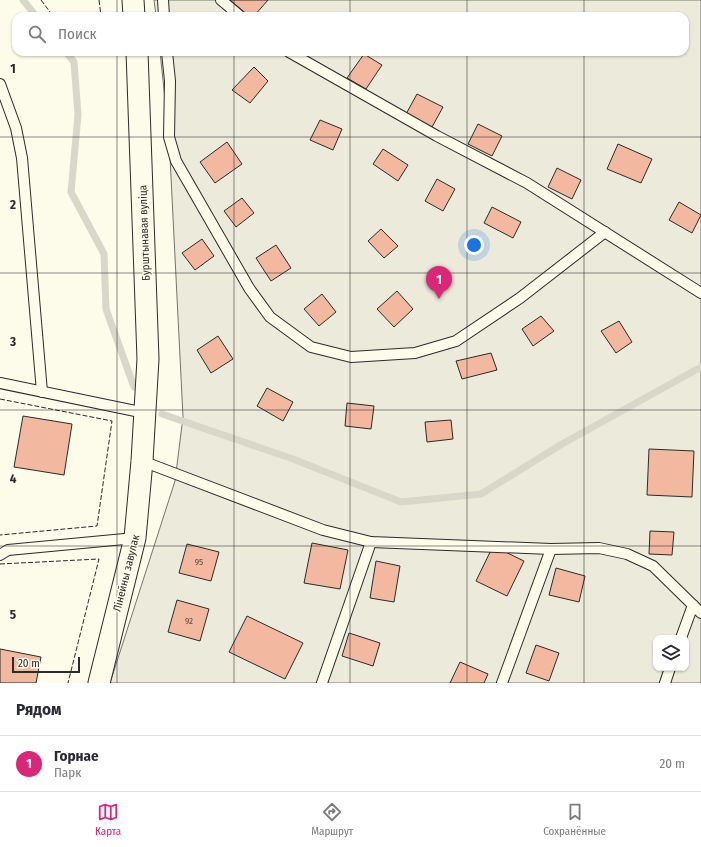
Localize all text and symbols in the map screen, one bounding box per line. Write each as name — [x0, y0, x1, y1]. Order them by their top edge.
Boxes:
search box — [12, 12, 689, 56]
icon: search — [26, 23, 48, 45]
text: Поиск — [58, 25, 96, 43]
text: 1 — [10, 61, 16, 76]
street label: Бурштынавая вуліца — [136, 185, 153, 281]
text: 2 — [9, 197, 16, 212]
your location — [464, 235, 484, 255]
pin: 1 — [426, 266, 452, 299]
text: 3 — [9, 334, 16, 349]
text: 4 — [10, 471, 17, 486]
street label: Лінейны завулак — [111, 533, 143, 613]
house number: 95 — [195, 557, 203, 567]
text: 5 — [10, 607, 16, 622]
house number: 92 — [185, 616, 193, 626]
map controls — [653, 635, 689, 671]
button: layers — [653, 635, 689, 671]
scale bar — [12, 655, 80, 674]
text: 20 m — [18, 657, 40, 670]
text: Рядом — [16, 699, 61, 720]
text: Горнае — [54, 747, 99, 765]
text: 1 — [26, 756, 32, 771]
text: 20 m — [659, 756, 685, 771]
text: Парк — [54, 765, 81, 780]
tab: Карта — [95, 801, 121, 838]
tab: Маршрут — [311, 801, 353, 838]
tab: Сохранённые — [543, 801, 606, 838]

